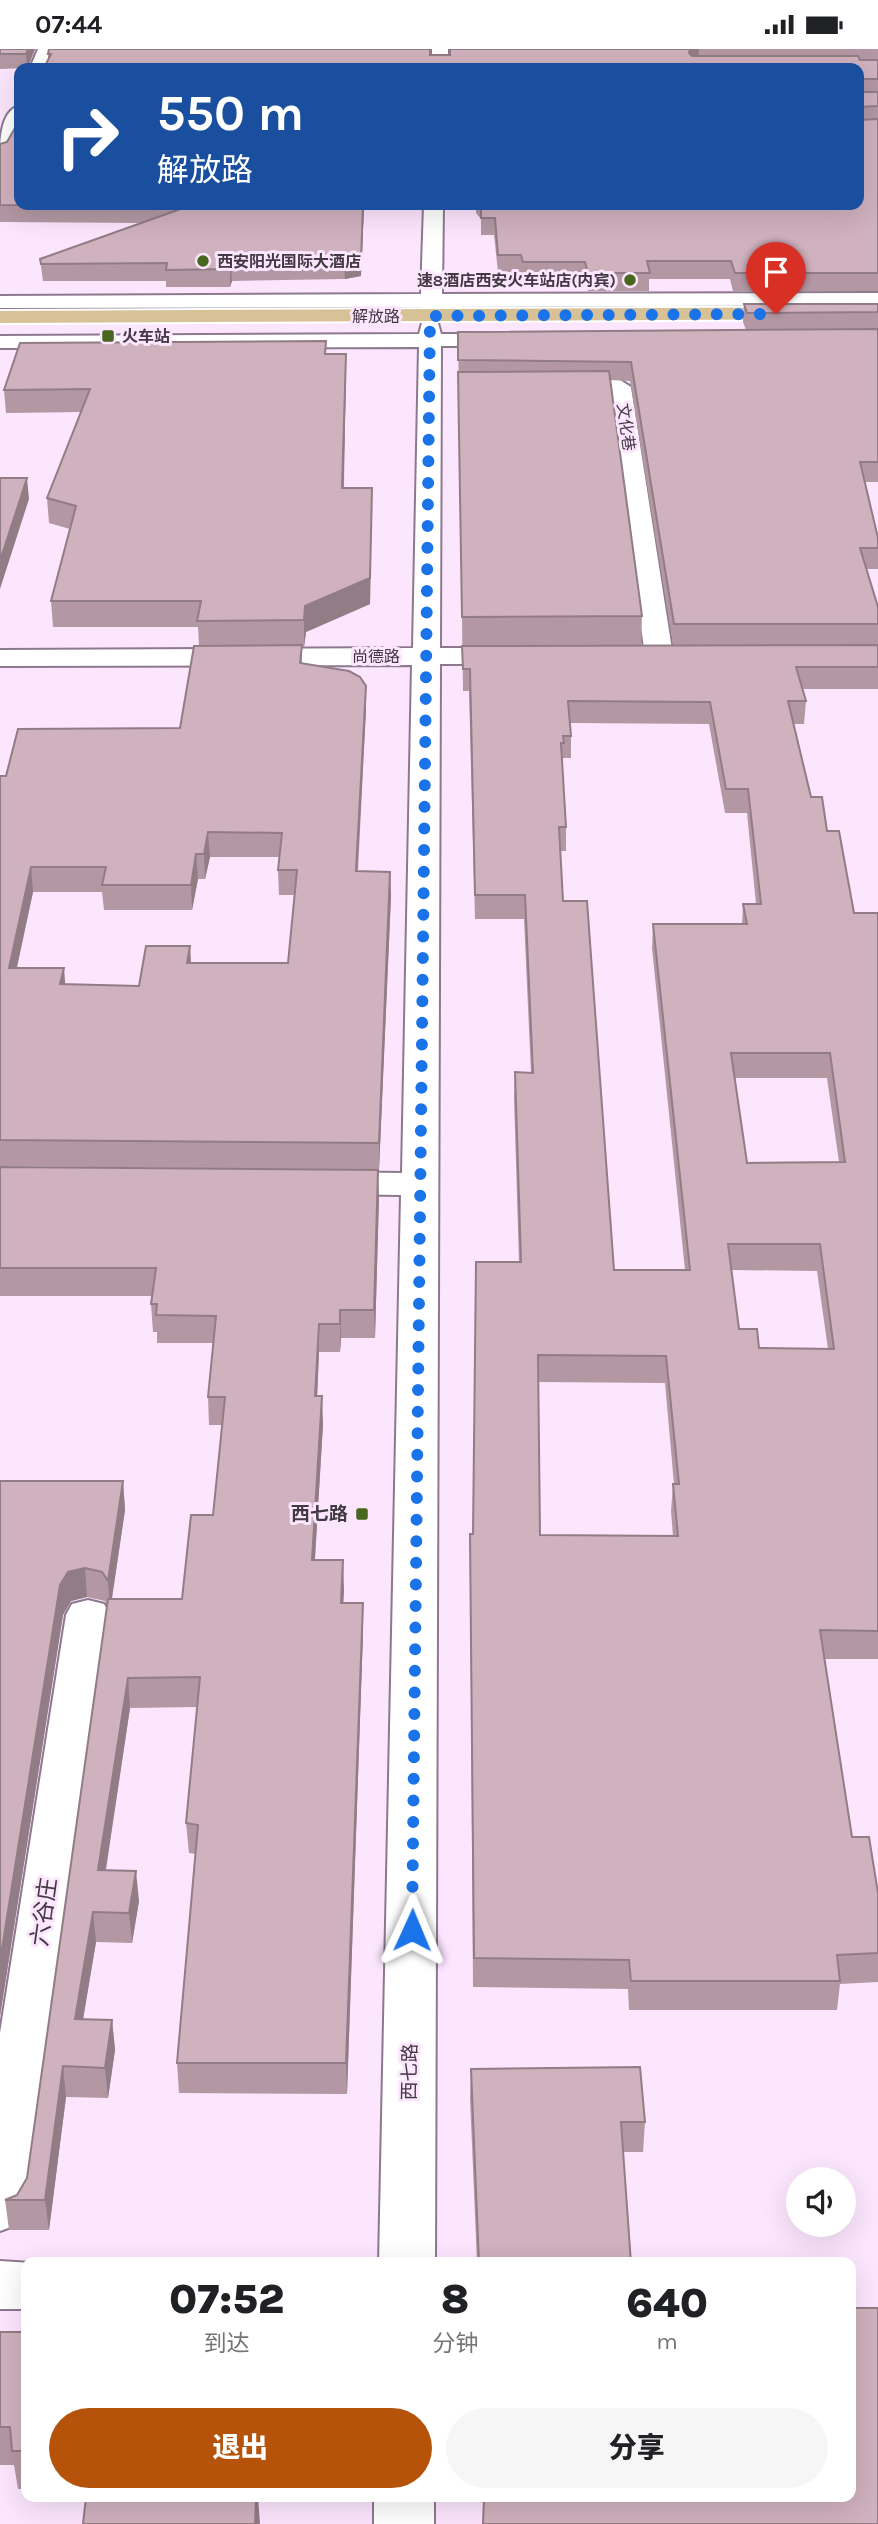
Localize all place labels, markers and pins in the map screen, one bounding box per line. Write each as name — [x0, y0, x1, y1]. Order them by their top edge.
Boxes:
pin — [746, 242, 806, 314]
place label: 西安阳光国际大酒店 — [217, 252, 361, 271]
marker: 西安阳光国际大酒店 — [195, 253, 211, 269]
place label: 速8酒店西安火车站店(内宾) — [417, 271, 616, 290]
marker: 速8酒店西安火车站店(内宾) — [622, 272, 638, 288]
place label: 火车站 — [122, 327, 170, 346]
marker: 火车站 — [100, 328, 116, 344]
place label: 西七路 — [291, 1503, 348, 1525]
marker: 西七路 — [354, 1506, 370, 1522]

